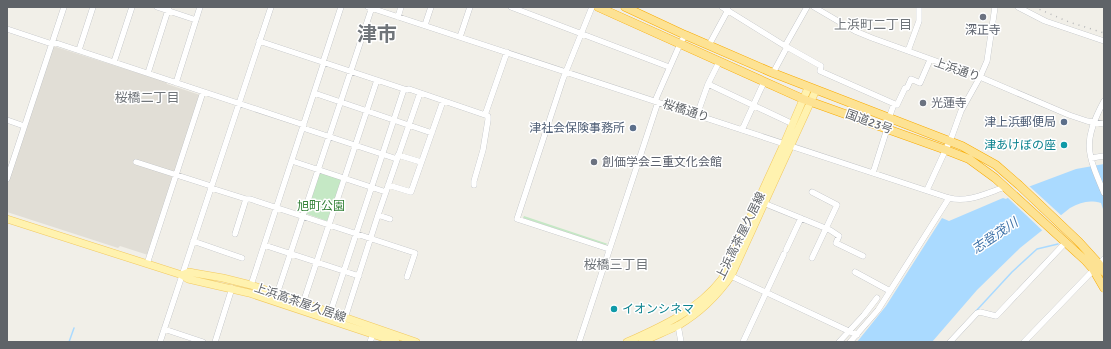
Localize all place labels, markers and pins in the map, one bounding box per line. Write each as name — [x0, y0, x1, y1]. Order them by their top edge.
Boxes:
marker: 深正寺 — [978, 12, 988, 22]
place label: 深正寺 — [965, 23, 1001, 38]
place label: 光蓮寺 — [931, 96, 967, 111]
marker: 光蓮寺 — [918, 98, 928, 108]
place label: 津上浜郵便局 — [984, 115, 1056, 130]
marker: 津上浜郵便局 — [1059, 117, 1069, 127]
place label: 津社会保険事務所 — [529, 121, 625, 136]
marker: 津社会保険事務所 — [628, 123, 638, 133]
place label: 津あけぼの座 — [984, 138, 1056, 153]
marker: 津あけぼの座 — [1059, 140, 1069, 150]
place label: 創価学会三重文化会館 — [602, 155, 722, 170]
marker: 創価学会三重文化会館 — [589, 157, 599, 167]
place label: イオンシネマ — [622, 302, 694, 317]
marker: イオンシネマ — [609, 304, 619, 314]

